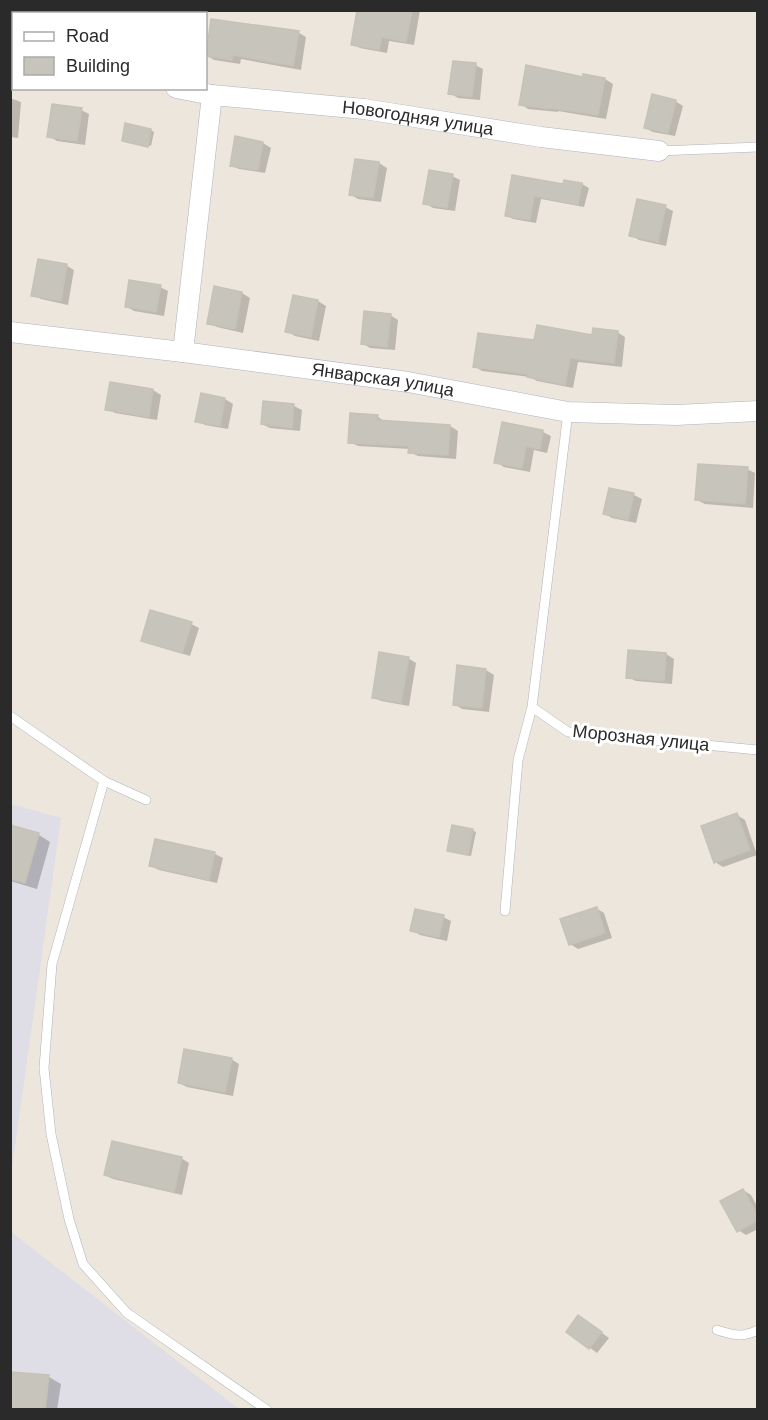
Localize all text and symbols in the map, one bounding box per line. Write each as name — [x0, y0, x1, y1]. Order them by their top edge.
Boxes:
legend — [12, 12, 207, 90]
text: Road — [66, 26, 109, 46]
text: Building — [66, 56, 130, 76]
street label: Новогодняя улица — [342, 97, 496, 140]
street label: Январская улица — [310, 359, 457, 401]
street label: Морозная улица — [572, 721, 711, 755]

